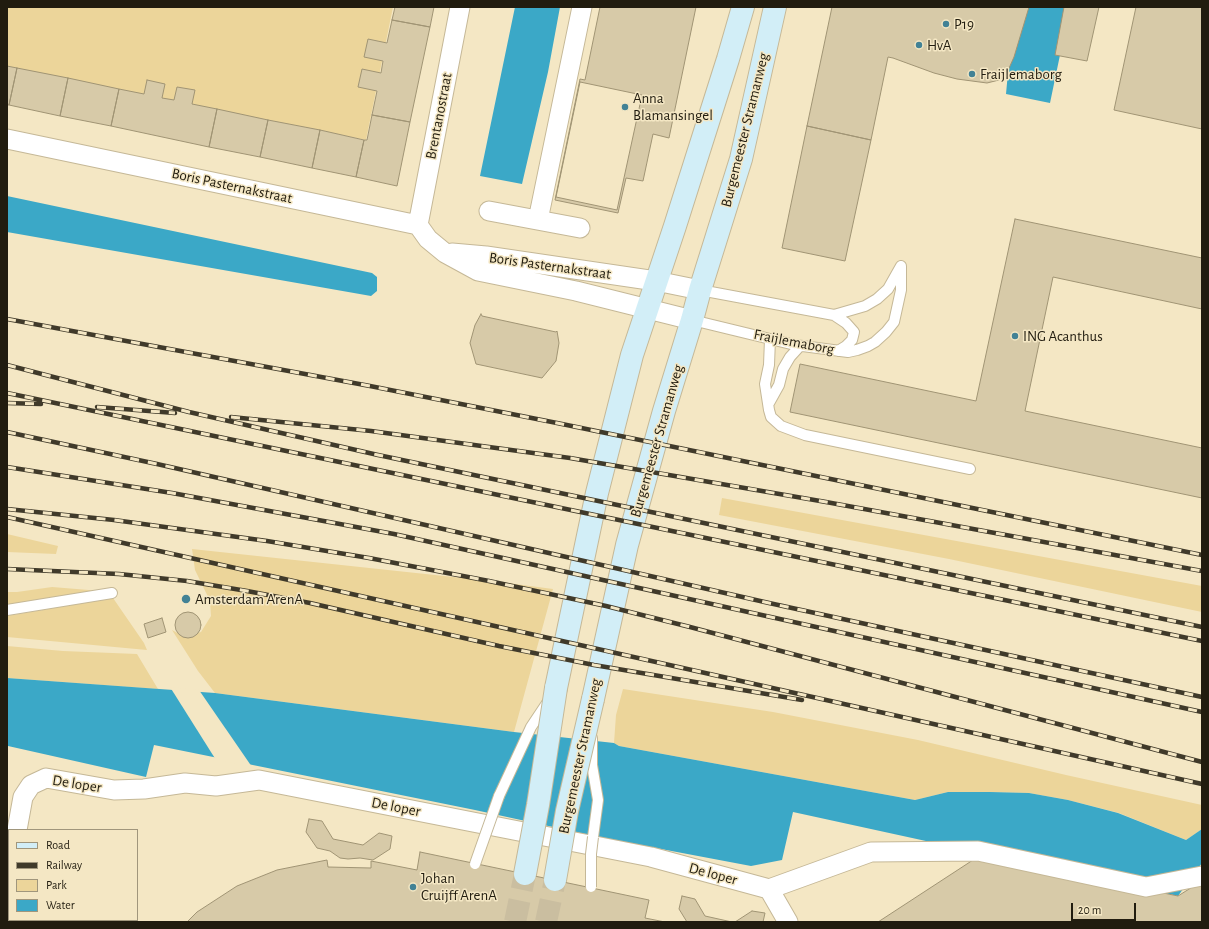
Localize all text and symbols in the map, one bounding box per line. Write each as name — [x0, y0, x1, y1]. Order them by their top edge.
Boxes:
place label: P19 — [954, 15, 974, 33]
marker: P19 — [941, 19, 951, 29]
place label: HvA — [927, 36, 952, 54]
marker: HvA — [914, 40, 924, 50]
street label: Burgemeester Stramanweg — [717, 51, 773, 209]
place label: Fraijlemaborg — [980, 65, 1062, 83]
marker: Fraijlemaborg — [967, 69, 977, 79]
street label: Brentanostraat — [422, 71, 456, 161]
place label: Anna Blamansingel — [633, 89, 713, 124]
marker: Anna Blamansingel — [620, 102, 630, 112]
street label: Boris Pasternakstraat — [170, 164, 294, 208]
street label: Boris Pasternakstraat — [488, 249, 612, 283]
street label: Fraijlemaborg — [752, 325, 836, 359]
place label: ING Acanthus — [1023, 327, 1103, 345]
marker: ING Acanthus — [1010, 331, 1020, 341]
street label: Burgemeester Stramanweg — [627, 362, 687, 520]
place label: Amsterdam ArenA — [195, 590, 303, 608]
marker: Amsterdam ArenA — [180, 593, 192, 605]
street label: Burgemeester Stramanweg — [555, 677, 605, 835]
street label: De loper — [51, 771, 103, 797]
street label: De loper — [370, 793, 422, 821]
legend — [8, 829, 138, 921]
text: Road — [46, 839, 70, 851]
text: Railway — [46, 859, 82, 871]
street label: De loper — [687, 859, 739, 889]
place label: Johan Cruijff ArenA — [421, 869, 497, 904]
text: Park — [46, 879, 67, 891]
marker: Johan Cruijff ArenA — [408, 882, 418, 892]
scale bar — [1073, 895, 1138, 921]
text: Water — [46, 899, 75, 911]
text: 20 m — [1078, 904, 1101, 916]

